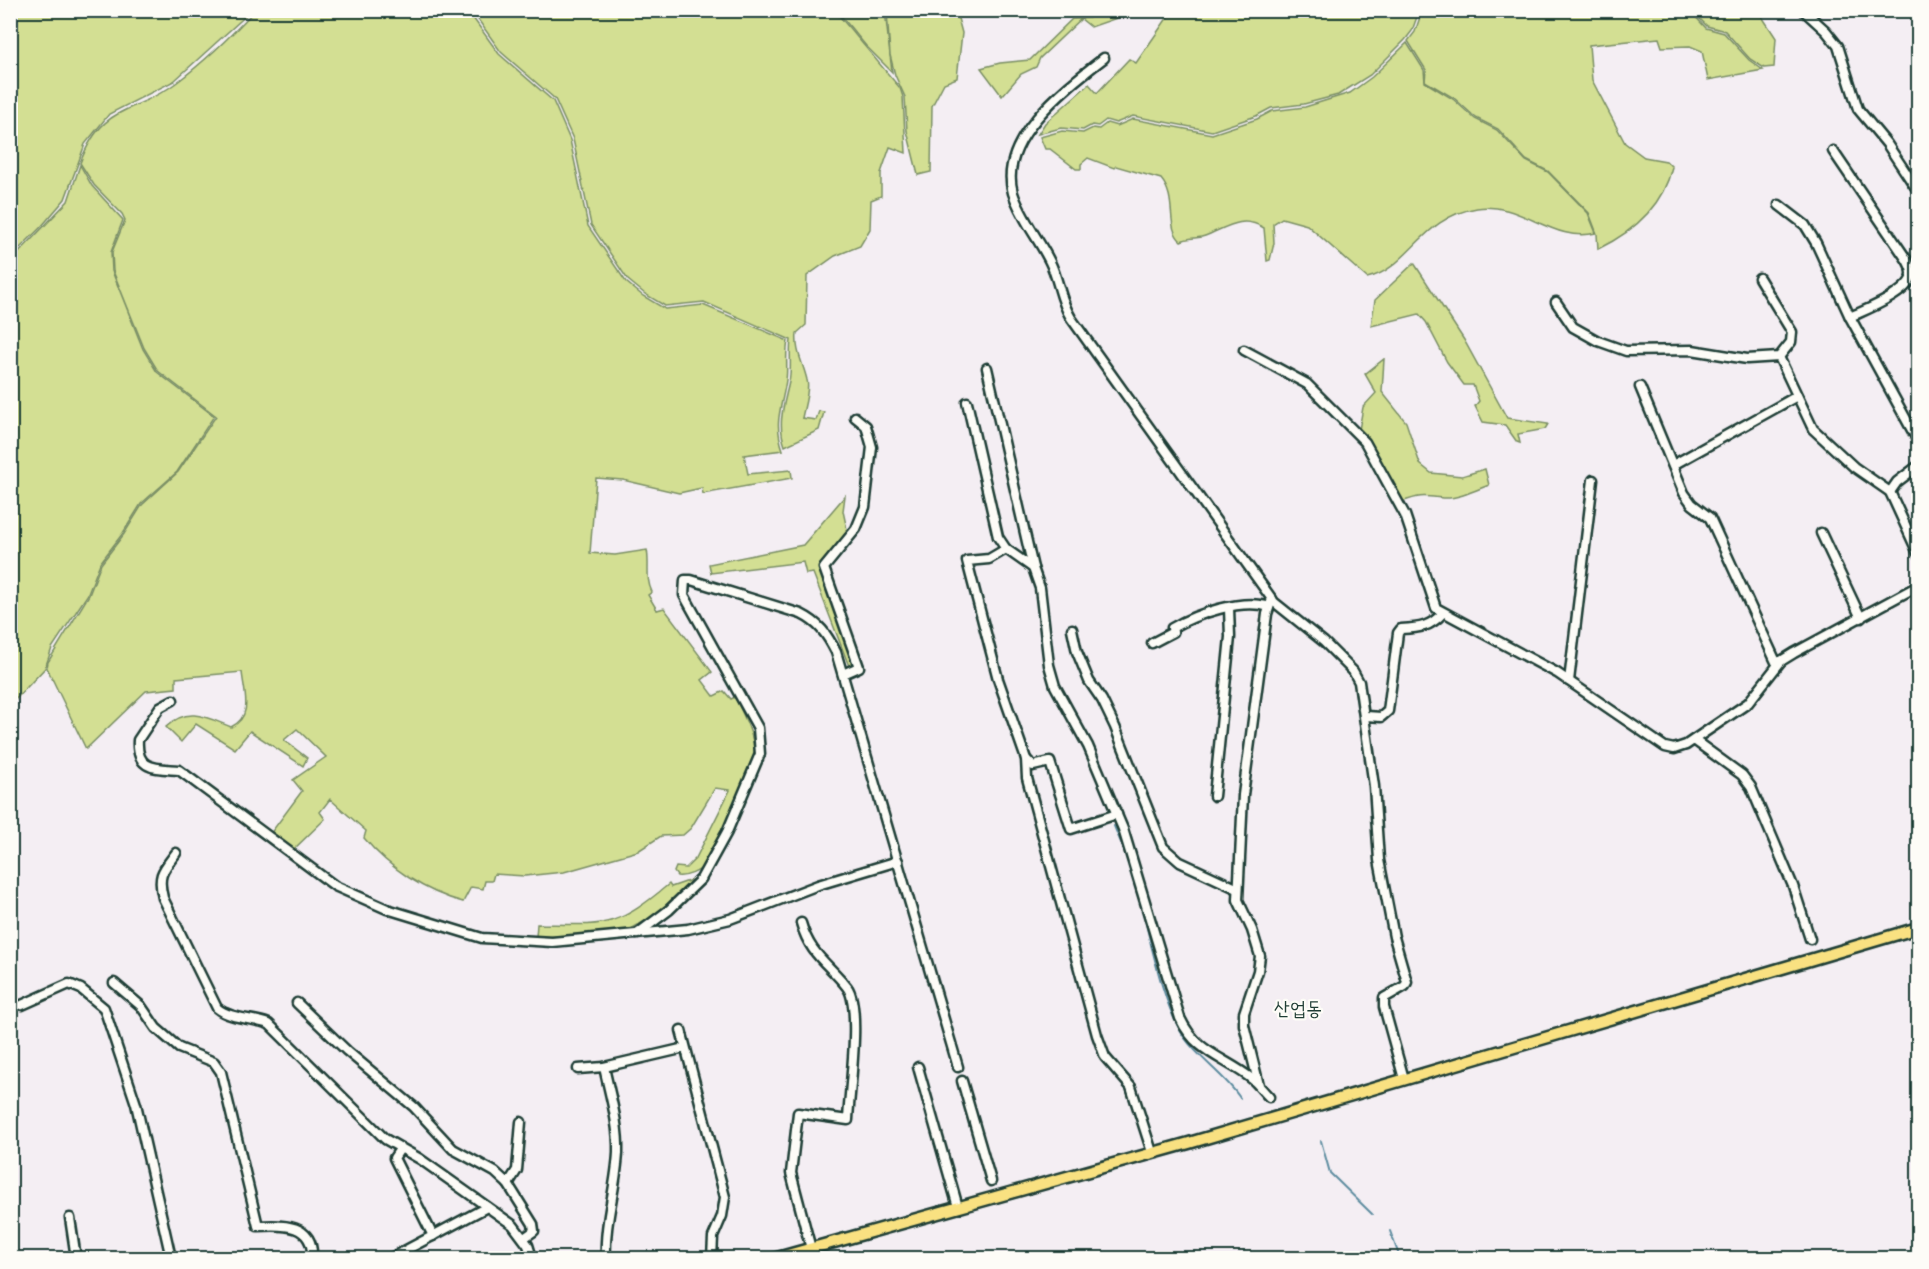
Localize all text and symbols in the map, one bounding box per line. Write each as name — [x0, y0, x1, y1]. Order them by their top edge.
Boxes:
district label: 산업동 — [1274, 995, 1322, 1020]

